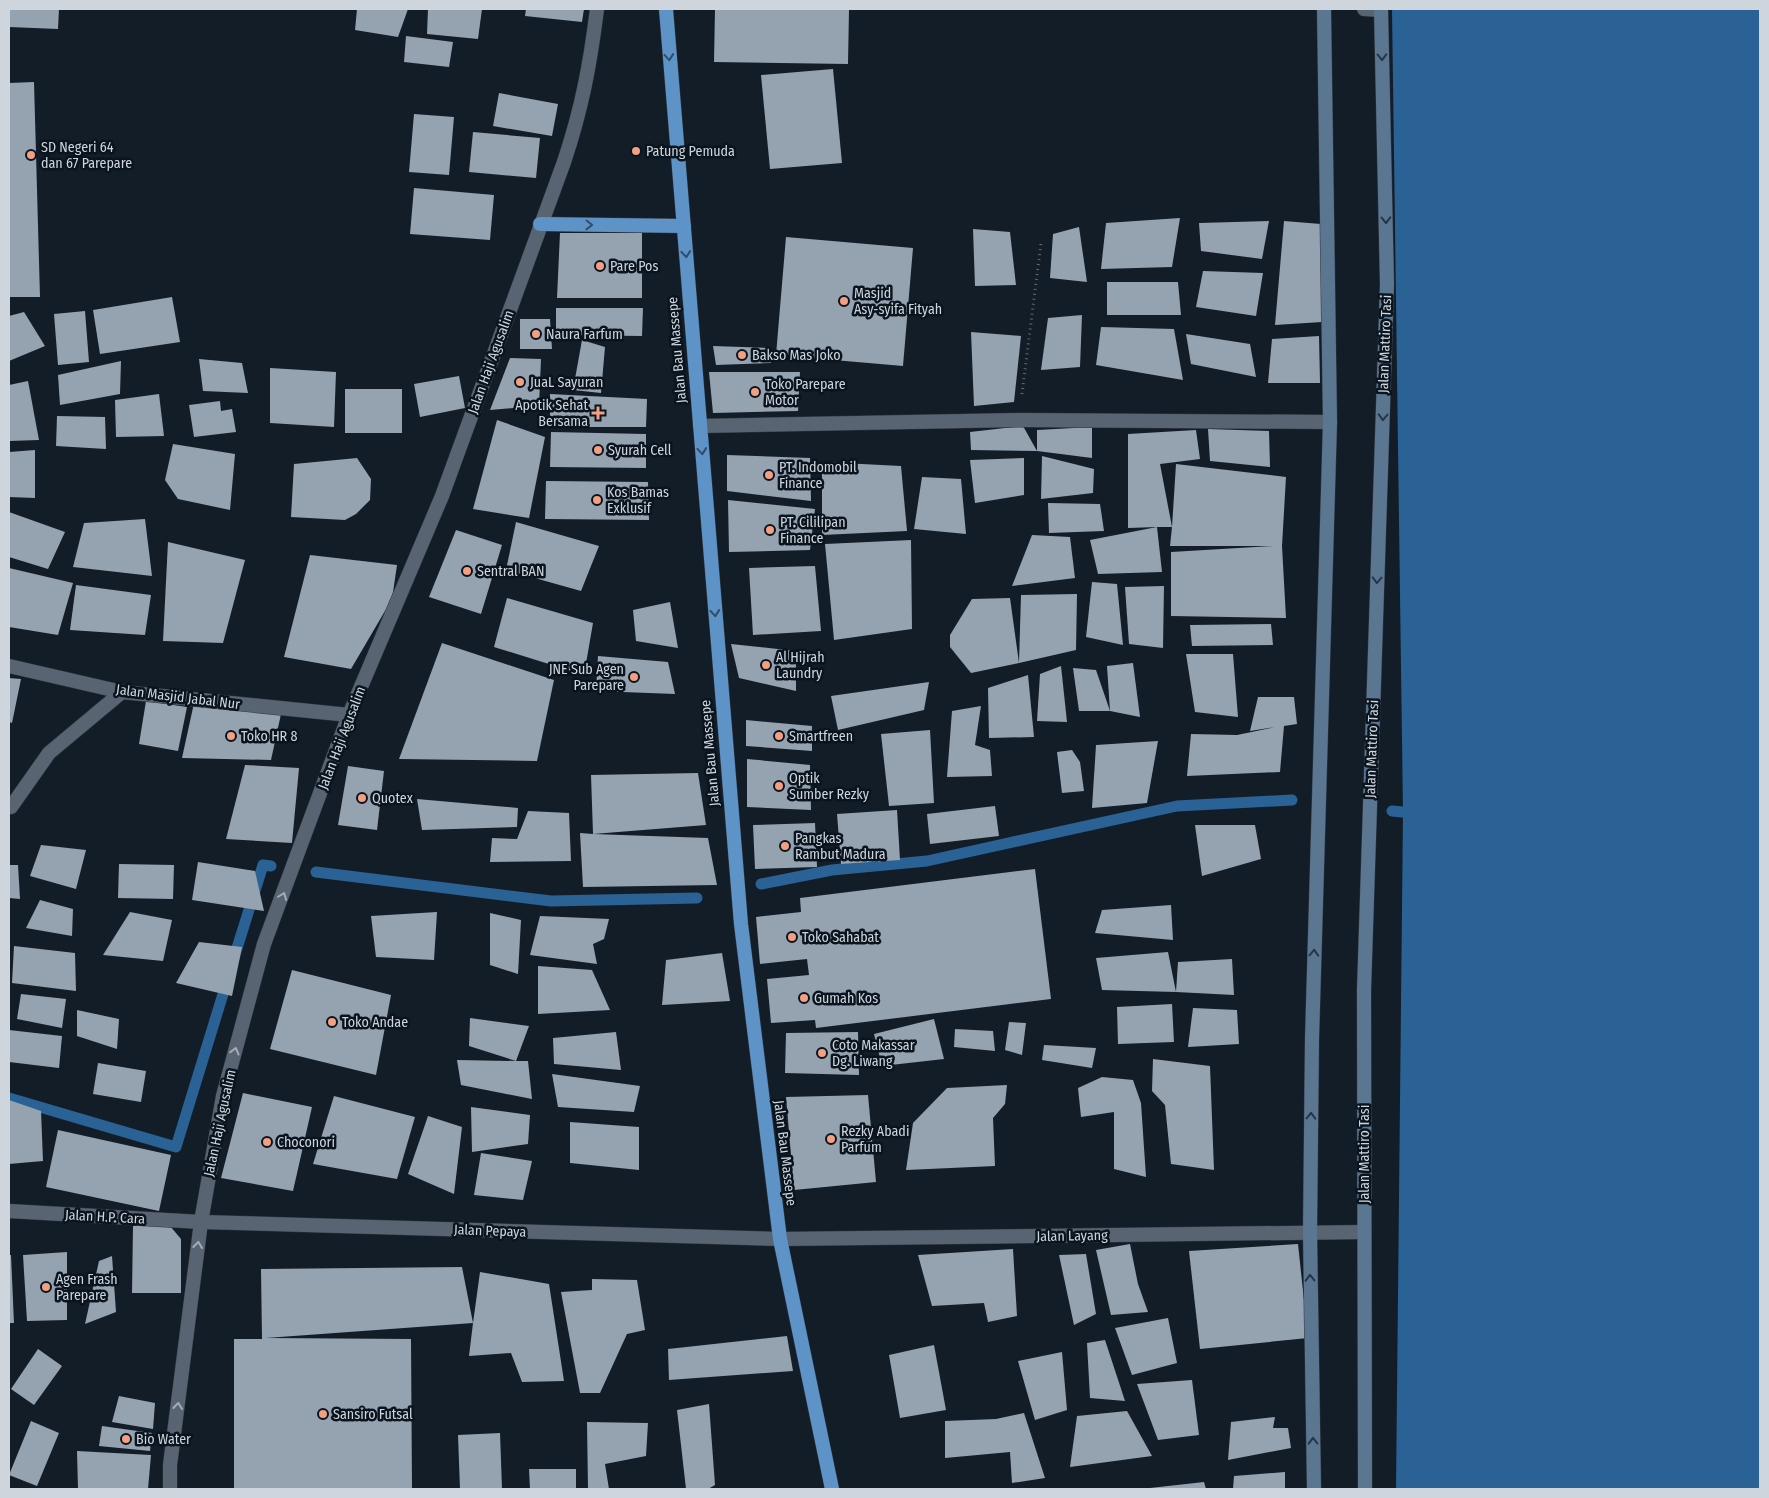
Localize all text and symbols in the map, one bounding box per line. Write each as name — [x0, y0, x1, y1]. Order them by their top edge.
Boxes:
one-way arrow — [664, 54, 675, 62]
one-way arrow — [1377, 54, 1387, 62]
place label: SD Negeri 64 dan 67 Parepare — [41, 139, 132, 172]
place label: Patung Pemuda — [646, 143, 735, 160]
marker: Patung Pemuda — [630, 145, 642, 157]
marker: SD Negeri 64 dan 67 Parepare — [25, 149, 37, 161]
one-way arrow — [1380, 216, 1391, 224]
one-way arrow — [586, 220, 593, 230]
one-way arrow — [680, 250, 691, 258]
place label: Pare Pos — [610, 258, 658, 275]
marker: Pare Pos — [594, 260, 606, 272]
place label: Masjid Asy-syifa Fityah — [854, 285, 942, 318]
marker: Masjid Asy-syifa Fityah — [838, 295, 850, 307]
street label: Jalan Mattiro Tasi — [1375, 295, 1395, 393]
street label: Jalan Bau Massepe — [664, 296, 690, 404]
street label: Jalan Haji Agusalim — [464, 308, 518, 416]
place label: Naura Farfum — [546, 326, 623, 343]
marker: Naura Farfum — [530, 328, 542, 340]
place label: Bakso Mas Joko — [752, 347, 841, 364]
marker: Bakso Mas Joko — [736, 349, 748, 361]
place label: JuaL Sayuran — [530, 374, 603, 391]
marker: JuaL Sayuran — [514, 376, 526, 388]
place label: Toko Parepare Motor — [765, 376, 846, 409]
marker: Toko Parepare Motor — [749, 386, 761, 398]
place label: Apotik Sehat Bersama — [515, 397, 588, 430]
marker: Apotik Sehat Bersama — [592, 407, 604, 419]
one-way arrow — [1377, 414, 1388, 422]
place label: Syurah Cell — [608, 442, 672, 459]
marker: Syurah Cell — [592, 444, 604, 456]
one-way arrow — [696, 447, 707, 455]
place label: PT. Indomobil Finance — [779, 459, 857, 492]
marker: PT. Indomobil Finance — [763, 469, 775, 481]
place label: Kos Bamas Exklusif — [607, 484, 669, 517]
marker: Kos Bamas Exklusif — [591, 494, 603, 506]
place label: PT. Cililipan Finance — [780, 514, 846, 547]
marker: PT. Cililipan Finance — [764, 524, 776, 536]
place label: Sentral BAN — [477, 563, 544, 580]
marker: Sentral BAN — [461, 565, 473, 577]
one-way arrow — [1372, 576, 1383, 584]
one-way arrow — [709, 609, 720, 617]
place label: Al Hijrah Laundry — [776, 649, 825, 682]
marker: Al Hijrah Laundry — [760, 659, 772, 671]
place label: JNE Sub Agen Parepare — [549, 661, 624, 694]
marker: JNE Sub Agen Parepare — [628, 671, 640, 683]
street label: Jalan Masjid Jabal Nur — [115, 681, 241, 713]
street label: Jalan Haji Agusalim — [315, 684, 369, 792]
street label: Jalan Bau Massepe — [697, 699, 723, 807]
street label: Jalan Mattiro Tasi — [1362, 700, 1382, 798]
place label: Toko HR 8 — [241, 728, 298, 745]
place label: Smartfreen — [789, 728, 853, 745]
marker: Toko HR 8 — [225, 730, 237, 742]
marker: Smartfreen — [773, 730, 785, 742]
place label: Optik Sumber Rezky — [789, 770, 870, 803]
marker: Optik Sumber Rezky — [773, 780, 785, 792]
place label: Quotex — [372, 790, 414, 807]
marker: Quotex — [356, 792, 368, 804]
place label: Pangkas Rambut Madura — [795, 830, 886, 863]
marker: Pangkas Rambut Madura — [779, 840, 791, 852]
one-way arrow — [277, 892, 287, 901]
place label: Toko Sahabat — [802, 929, 879, 946]
marker: Toko Sahabat — [786, 931, 798, 943]
one-way arrow — [1309, 949, 1319, 956]
place label: Gumah Kos — [814, 990, 878, 1007]
marker: Gumah Kos — [798, 992, 810, 1004]
place label: Toko Andae — [342, 1014, 408, 1031]
marker: Toko Andae — [326, 1016, 338, 1028]
place label: Coto Makassar Dg. Liwang — [832, 1037, 915, 1070]
one-way arrow — [230, 1047, 240, 1056]
marker: Coto Makassar Dg. Liwang — [816, 1047, 828, 1059]
street label: Jalan Haji Agusalim — [200, 1068, 240, 1178]
street label: Jalan Bau Massepe — [770, 1099, 800, 1207]
street label: Jalan Mattiro Tasi — [1356, 1105, 1373, 1203]
one-way arrow — [1306, 1111, 1316, 1119]
place label: Rezky Abadi Parfum — [841, 1123, 909, 1156]
marker: Rezky Abadi Parfum — [825, 1133, 837, 1145]
place label: Choconori — [277, 1134, 335, 1151]
marker: Choconori — [261, 1136, 273, 1148]
street label: Jalan H.P. Cara — [65, 1206, 146, 1228]
street label: Jalan Pepaya — [454, 1221, 527, 1241]
street label: Jalan Layang — [1036, 1227, 1108, 1245]
one-way arrow — [192, 1240, 203, 1248]
place label: Agen Frash Parepare — [56, 1271, 118, 1304]
one-way arrow — [1305, 1274, 1316, 1282]
marker: Agen Frash Parepare — [40, 1281, 52, 1293]
one-way arrow — [172, 1402, 183, 1410]
place label: Sansiro Futsal — [333, 1406, 413, 1423]
marker: Sansiro Futsal — [317, 1408, 329, 1420]
place label: Bio Water — [136, 1431, 191, 1448]
marker: Bio Water — [120, 1433, 132, 1445]
one-way arrow — [1308, 1436, 1318, 1444]

